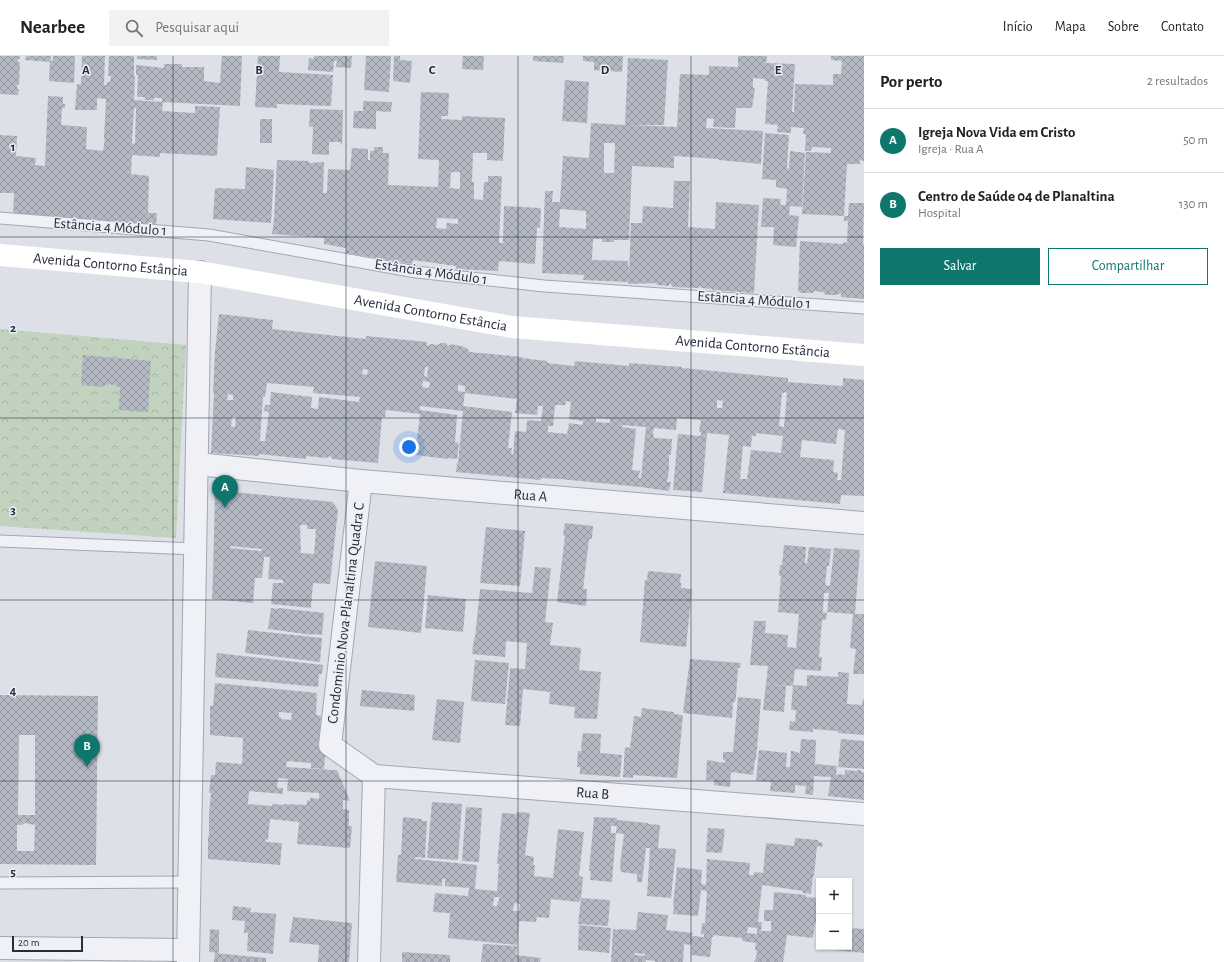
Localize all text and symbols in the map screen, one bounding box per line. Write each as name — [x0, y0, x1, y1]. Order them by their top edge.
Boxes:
search box — [109, 10, 389, 46]
icon: search — [123, 17, 145, 39]
text: Nearbee — [20, 18, 85, 37]
text: Pesquisar aqui — [155, 20, 239, 35]
text: Início — [1003, 20, 1033, 34]
text: Mapa — [1055, 20, 1086, 34]
text: Sobre — [1108, 20, 1139, 34]
text: Contato — [1161, 20, 1204, 34]
text: A — [82, 64, 90, 77]
text: B — [255, 64, 263, 77]
text: C — [429, 64, 436, 77]
text: D — [601, 64, 610, 77]
text: E — [775, 64, 782, 77]
text: Por perto — [880, 73, 943, 90]
text: 2 resultados — [1147, 75, 1208, 88]
text: Igreja Nova Vida em Cristo — [918, 125, 1075, 140]
text: A — [889, 134, 897, 147]
text: 50 m — [1183, 134, 1208, 147]
text: 1 — [11, 141, 15, 154]
text: Igreja · Rua A — [918, 143, 984, 156]
text: Centro de Saúde 04 de Planaltina — [918, 189, 1115, 204]
text: B — [889, 198, 897, 211]
text: 130 m — [1179, 198, 1208, 211]
text: Hospital — [918, 207, 961, 220]
street label: Estância 4 Módulo 1 — [53, 216, 167, 238]
button: Salvar — [880, 248, 1040, 285]
button: Compartilhar — [1048, 248, 1208, 285]
street label: Avenida Contorno Estância — [33, 250, 189, 278]
street label: Estância 4 Módulo 1 — [374, 257, 488, 287]
street label: Estância 4 Módulo 1 — [697, 289, 811, 311]
street label: Avenida Contorno Estância — [353, 292, 509, 334]
text: 2 — [10, 322, 16, 335]
street label: Avenida Contorno Estância — [675, 333, 831, 360]
your location — [399, 437, 419, 457]
pin: A — [212, 475, 238, 508]
street label: Rua A — [513, 486, 548, 504]
street label: Condominio Nova Planaltina Quadra C — [325, 501, 367, 725]
text: 3 — [10, 504, 16, 517]
text: 4 — [10, 685, 17, 698]
pin: B — [74, 734, 100, 767]
street label: Rua B — [576, 784, 610, 802]
text: 5 — [10, 866, 16, 879]
map controls — [816, 878, 852, 950]
button: + — [816, 878, 852, 914]
button: − — [816, 914, 852, 950]
scale bar — [12, 934, 83, 953]
text: 20 m — [18, 937, 39, 948]

